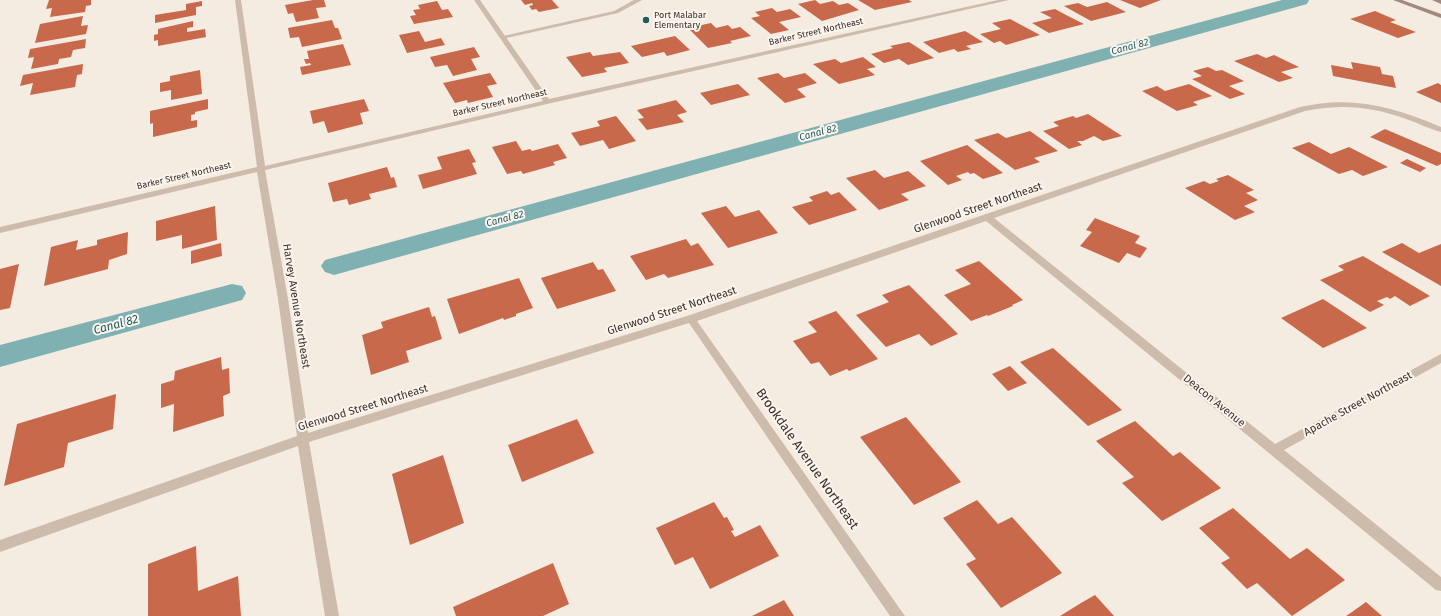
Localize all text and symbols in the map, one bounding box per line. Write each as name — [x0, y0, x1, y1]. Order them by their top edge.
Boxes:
place label: Port Malabar Elementary — [654, 10, 706, 31]
marker: Port Malabar Elementary — [641, 15, 651, 25]
street label: Barker Street Northeast — [768, 16, 864, 48]
water label: Canal 82 — [1110, 36, 1150, 58]
street label: Barker Street Northeast — [452, 87, 548, 119]
water label: Canal 82 — [798, 122, 838, 144]
street label: Barker Street Northeast — [136, 160, 232, 192]
street label: Glenwood Street Northeast — [912, 180, 1044, 236]
water label: Canal 82 — [485, 208, 525, 230]
street label: Harvey Avenue Northeast — [280, 243, 312, 369]
street label: Glenwood Street Northeast — [606, 284, 738, 338]
water label: Canal 82 — [92, 312, 140, 338]
street label: Apache Street Northeast — [1302, 369, 1414, 439]
street label: Deacon Avenue — [1180, 372, 1248, 430]
street label: Glenwood Street Northeast — [297, 382, 429, 434]
street label: Brookdale Avenue Northeast — [752, 386, 862, 532]

